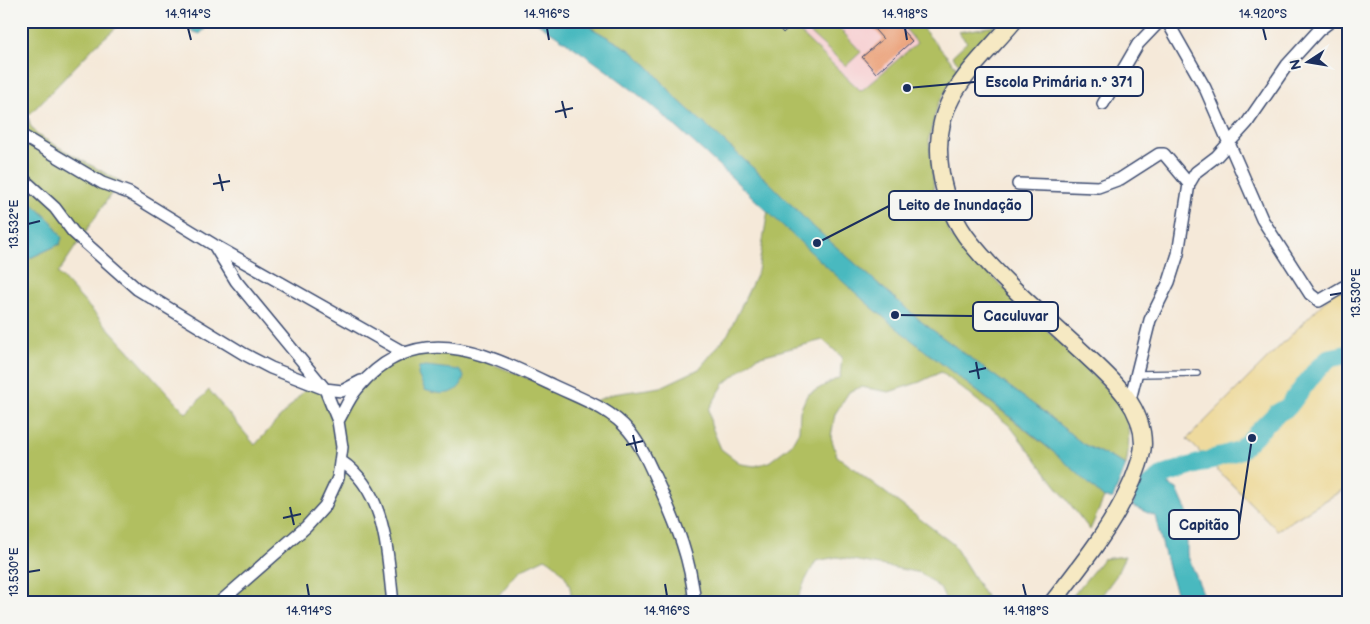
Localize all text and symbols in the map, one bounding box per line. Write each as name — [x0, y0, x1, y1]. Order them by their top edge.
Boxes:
text: 14.914°S — [165, 7, 211, 22]
text: 14.916°S — [524, 7, 570, 22]
text: 14.918°S — [882, 7, 928, 22]
text: 14.920°S — [1239, 7, 1287, 22]
north arrow — [1282, 38, 1332, 88]
text: N — [1286, 58, 1305, 72]
callout: Escola Primária n.º 371 — [975, 67, 1143, 96]
text: Escola Primária n.º 371 — [985, 74, 1133, 91]
callout: Leito de Inundação — [889, 191, 1032, 220]
text: Leito de Inundação — [898, 197, 1022, 214]
text: 13.532°E — [7, 200, 22, 248]
text: 13.530°E — [1349, 268, 1364, 318]
callout: Caculuvar — [973, 302, 1058, 331]
text: Caculuvar — [984, 308, 1049, 325]
callout: Capitão — [1169, 510, 1239, 539]
text: Capitão — [1179, 517, 1229, 534]
text: 13.530°E — [7, 547, 22, 597]
text: 14.914°S — [286, 604, 332, 619]
text: 14.916°S — [644, 604, 690, 619]
text: 14.918°S — [1003, 604, 1049, 619]

